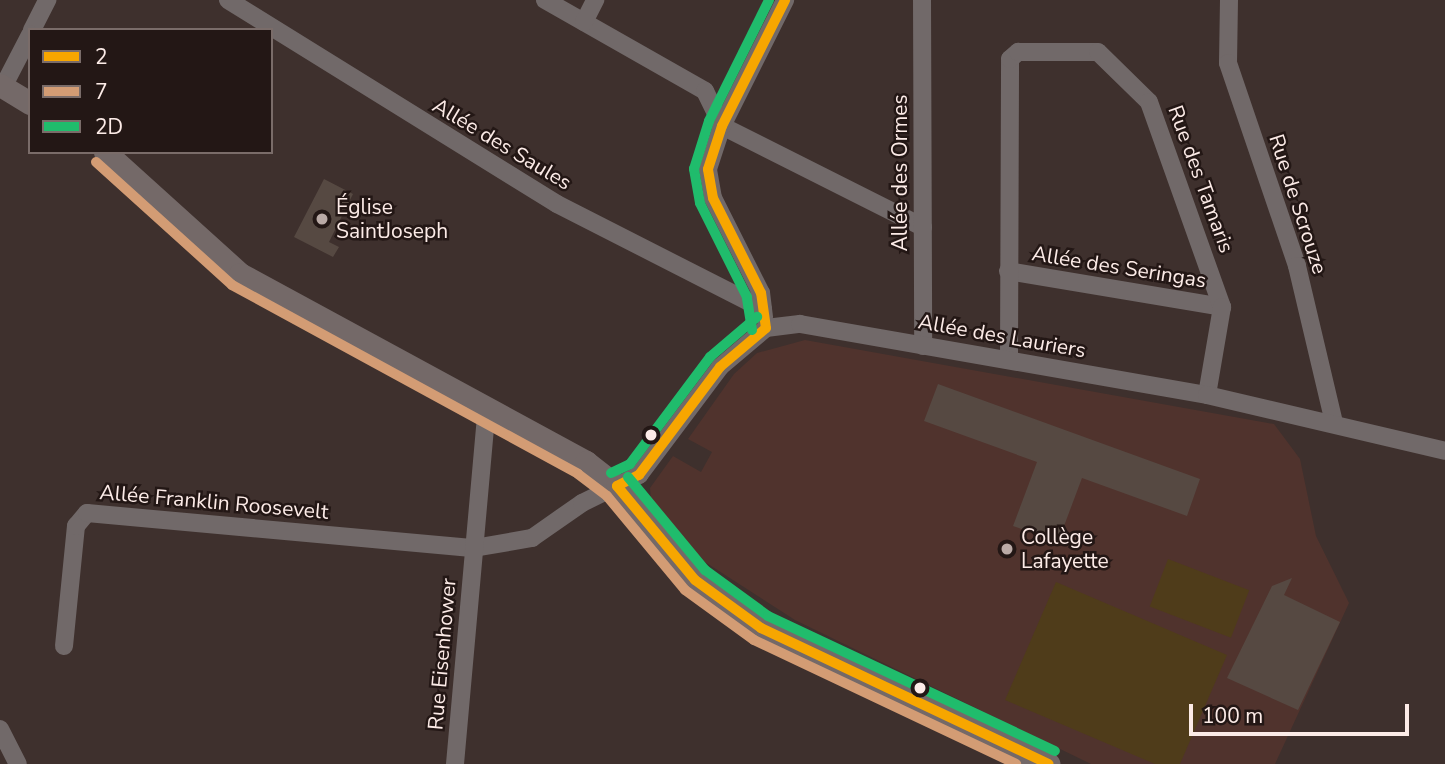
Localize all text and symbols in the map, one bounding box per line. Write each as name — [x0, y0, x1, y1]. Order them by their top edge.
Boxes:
legend — [28, 28, 273, 154]
text: 2 — [95, 43, 108, 71]
text: 7 — [95, 78, 108, 106]
street label: Allée des Saules — [428, 93, 576, 195]
street label: Allée des Ormes — [887, 94, 913, 252]
street label: Rue des Tamaris — [1163, 102, 1239, 256]
text: 2D — [95, 113, 123, 141]
street label: Rue de Scrouze — [1264, 131, 1332, 277]
place label: Église SaintJoseph — [336, 194, 448, 244]
marker: Église SaintJoseph — [314, 211, 330, 227]
street label: Allée des Seringas — [1030, 241, 1208, 293]
street label: Allée des Lauriers — [916, 309, 1088, 363]
unlabelled marker — [644, 428, 658, 442]
street label: Allée Franklin Roosevelt — [99, 479, 329, 525]
place label: Collège Lafayette — [1021, 524, 1109, 574]
marker: Collège Lafayette — [999, 541, 1015, 557]
street label: Rue Eisenhower — [423, 577, 461, 731]
unlabelled marker — [913, 681, 927, 695]
scale bar — [1193, 690, 1414, 734]
text: 100 m — [1202, 702, 1263, 730]

